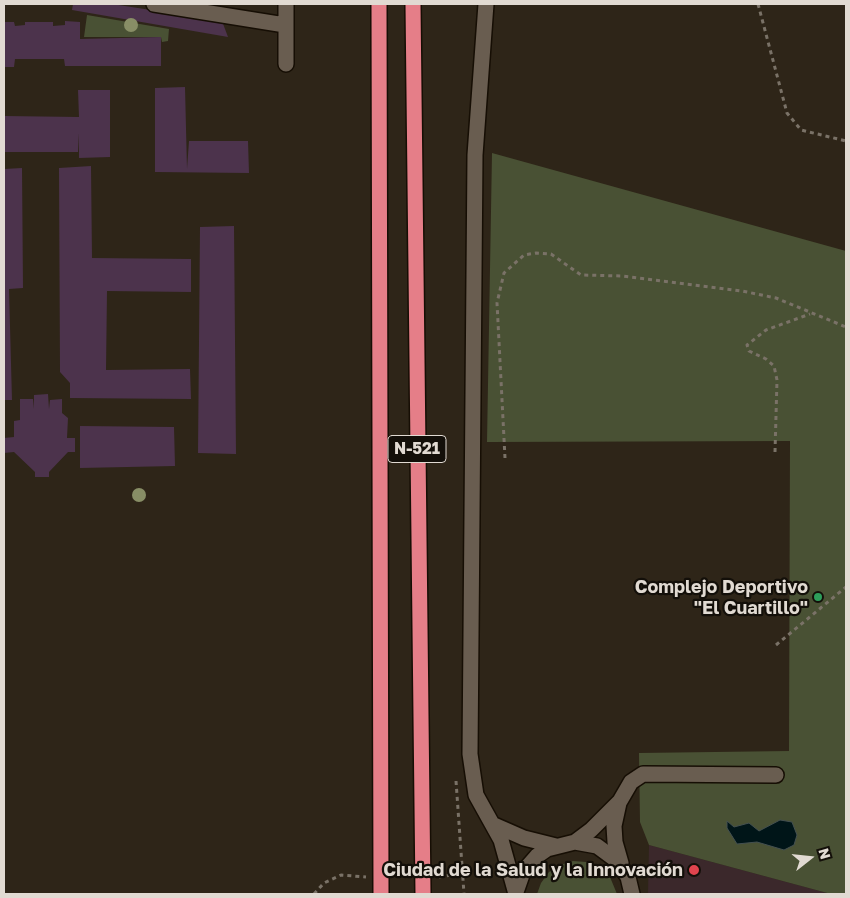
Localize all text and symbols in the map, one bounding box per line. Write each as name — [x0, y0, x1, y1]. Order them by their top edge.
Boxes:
road number: N-521 — [388, 436, 446, 462]
place label: Complejo Deportivo "El Cuartillo" — [635, 576, 808, 618]
marker: Complejo Deportivo "El Cuartillo" — [812, 591, 824, 603]
north arrow — [785, 833, 835, 883]
text: N — [815, 846, 835, 861]
place label: Ciudad de la Salud y la Innovación — [383, 859, 683, 881]
marker: Ciudad de la Salud y la Innovación — [687, 863, 701, 877]

